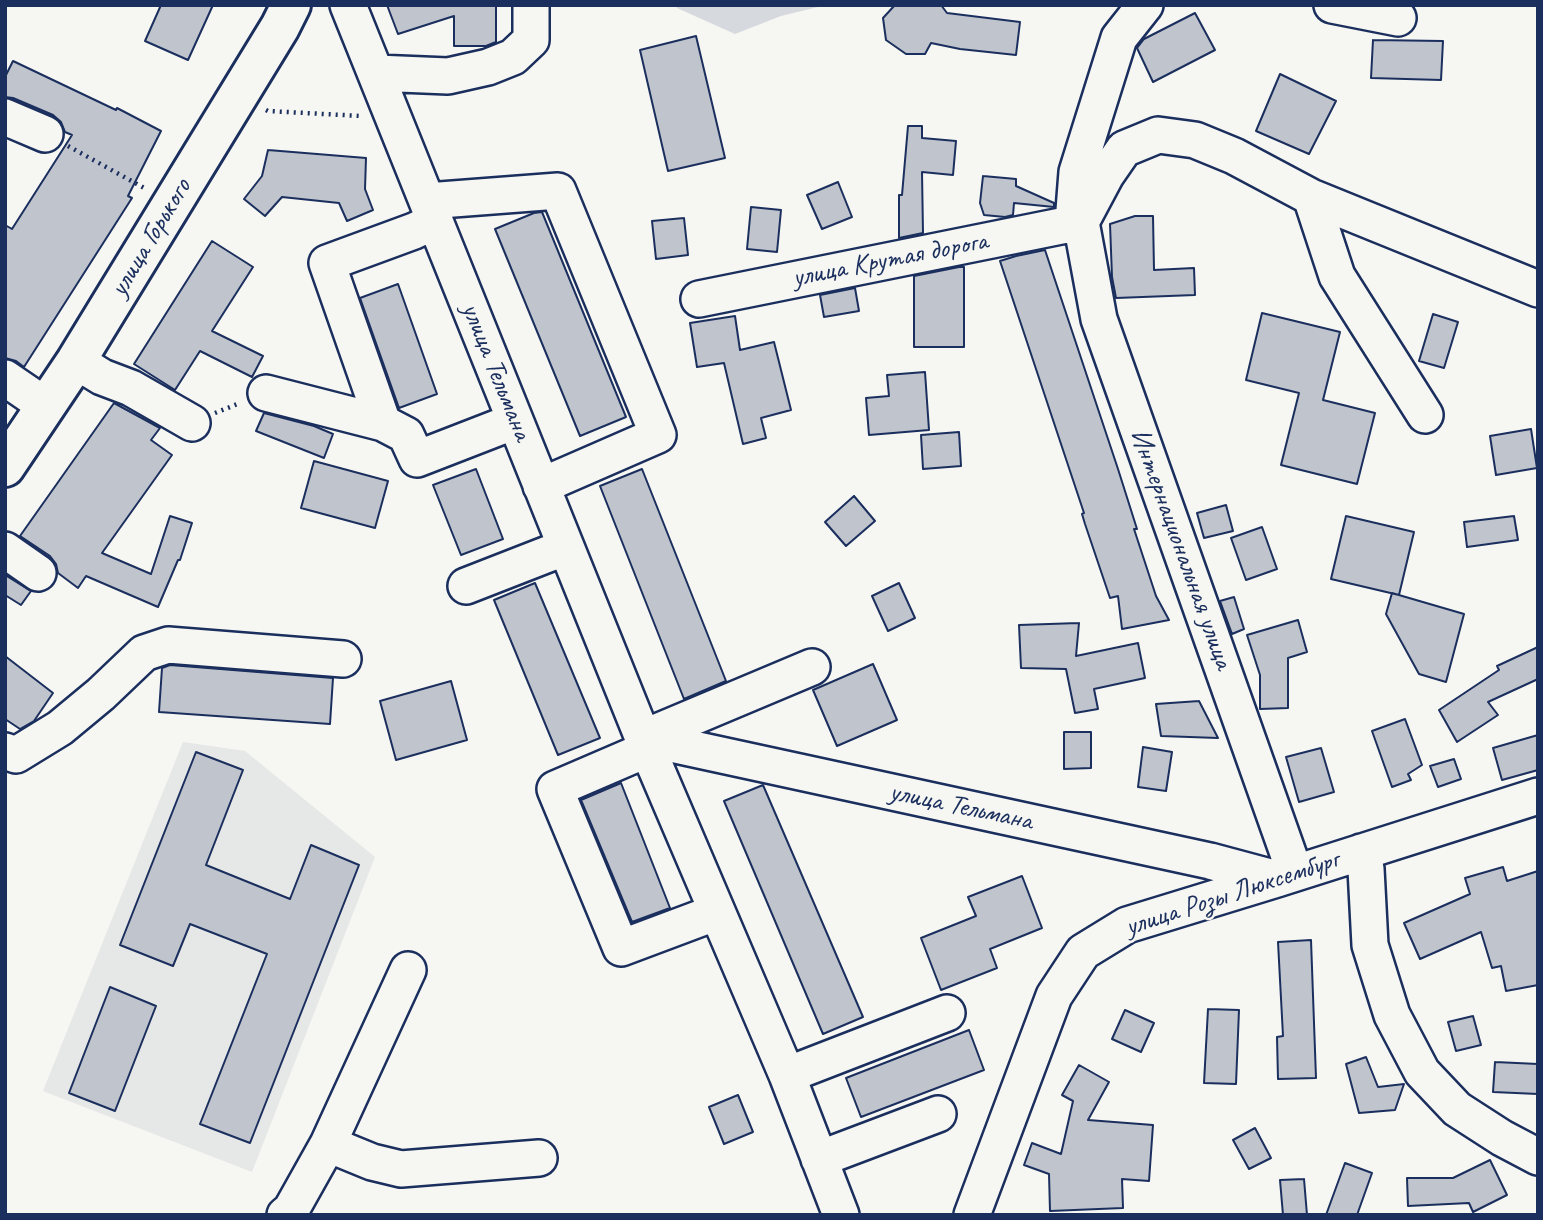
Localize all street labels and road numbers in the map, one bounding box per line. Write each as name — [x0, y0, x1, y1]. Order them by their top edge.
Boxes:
street label: улица Горького — [103, 173, 199, 303]
street label: улица Крутая дорога — [790, 225, 990, 295]
street label: улица Тельмана — [453, 298, 539, 446]
street label: Интернациональная улица — [1122, 424, 1240, 674]
street label: улица Тельмана — [886, 775, 1036, 839]
street label: улица Розы Люксембург — [1121, 844, 1343, 944]

